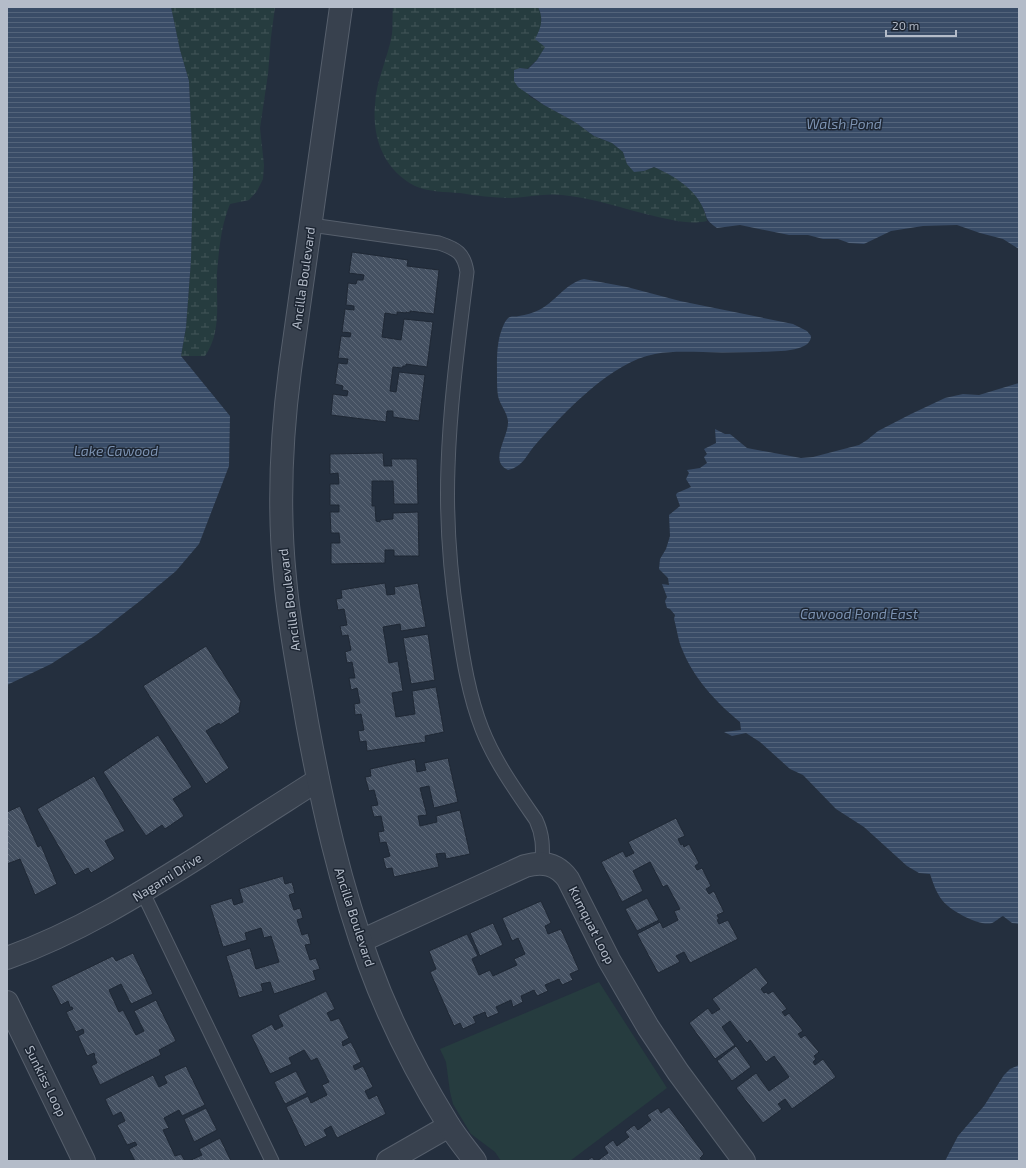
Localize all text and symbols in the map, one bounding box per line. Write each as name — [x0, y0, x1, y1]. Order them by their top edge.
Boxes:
scale bar — [886, 12, 956, 38]
text: 20 m — [892, 18, 919, 32]
water label: Walsh Pond — [806, 115, 882, 132]
street label: Ancilla Boulevard — [288, 226, 318, 330]
water label: Lake Cawood — [74, 442, 158, 459]
street label: Ancilla Boulevard — [275, 548, 303, 652]
water label: Cawood Pond East — [800, 605, 919, 622]
street label: Nagami Drive — [129, 849, 205, 905]
street label: Ancilla Boulevard — [331, 865, 379, 969]
street label: Kumquat Loop — [566, 883, 618, 967]
street label: Sunkiss Loop — [22, 1043, 70, 1119]

